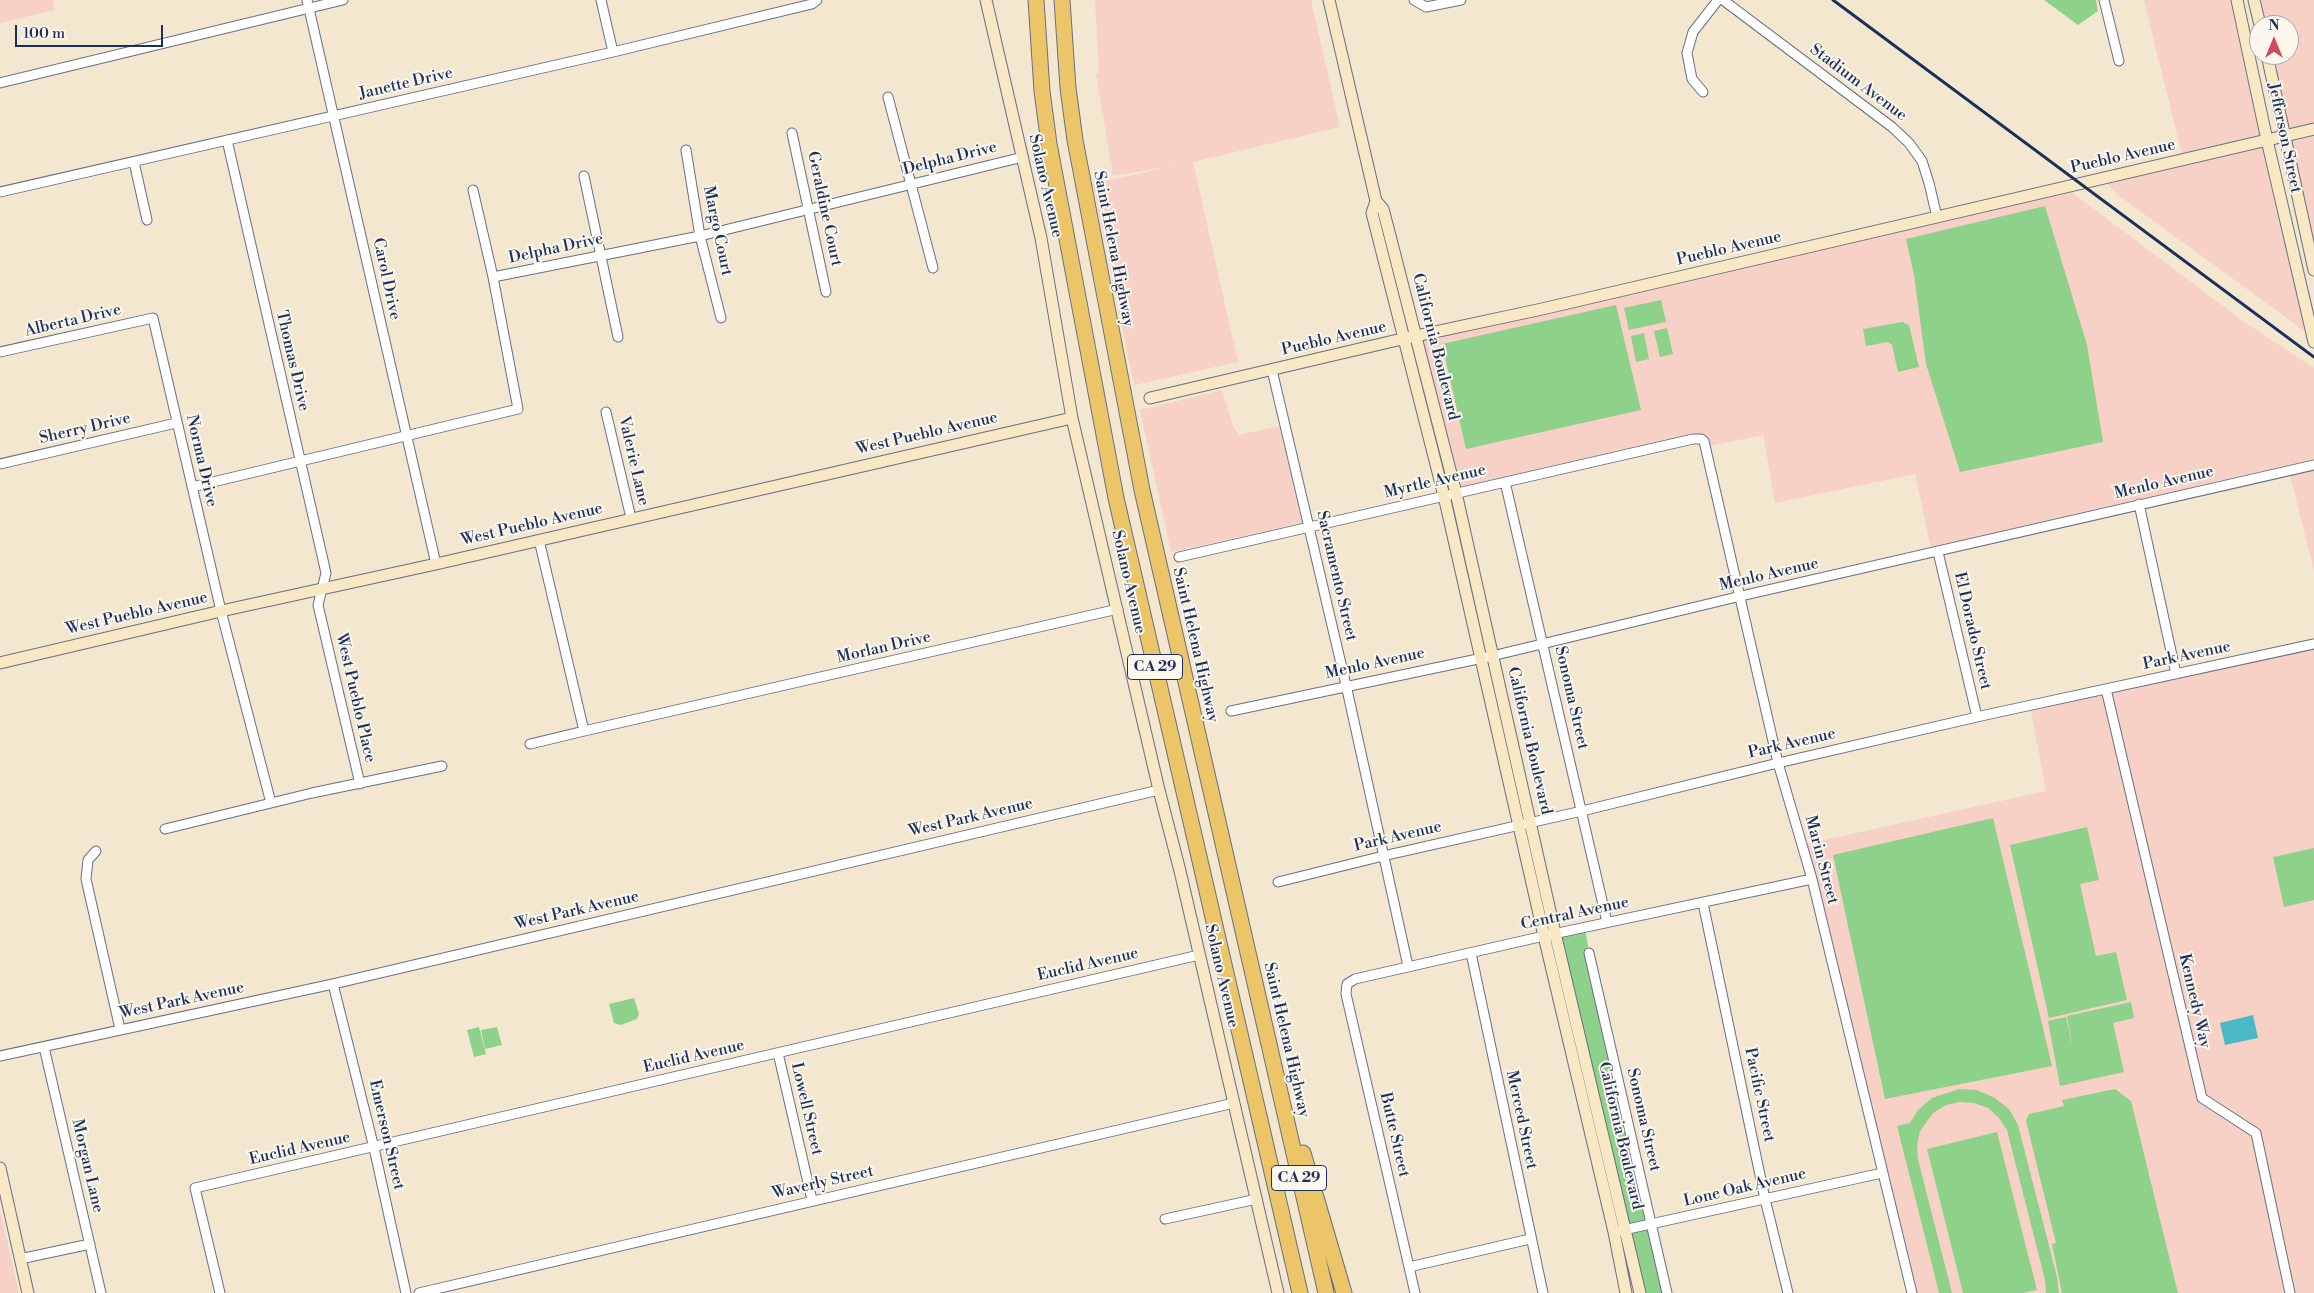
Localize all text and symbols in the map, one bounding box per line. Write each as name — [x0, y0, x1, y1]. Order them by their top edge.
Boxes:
scale bar — [18, 15, 165, 47]
north arrow — [2249, 15, 2299, 65]
text: N — [2268, 17, 2280, 35]
text: 100 m — [23, 24, 65, 43]
street label: Stadium Avenue — [1806, 40, 1910, 126]
street label: Janette Drive — [357, 64, 455, 104]
street label: Jefferson Street — [2263, 81, 2305, 195]
street label: Solano Avenue — [1024, 132, 1066, 240]
street label: Pueblo Avenue — [2069, 136, 2177, 178]
street label: Delpha Drive — [901, 138, 999, 180]
street label: Geraldine Court — [802, 150, 846, 268]
street label: Saint Helena Highway — [1088, 169, 1138, 329]
street label: Margo Court — [698, 184, 736, 278]
street label: Pueblo Avenue — [1675, 228, 1783, 270]
street label: Delpha Drive — [507, 230, 605, 268]
street label: Carol Drive — [368, 236, 404, 322]
street label: California Boulevard — [1407, 271, 1463, 423]
street label: Alberta Drive — [23, 301, 123, 341]
street label: Thomas Drive — [271, 309, 313, 413]
street label: Pueblo Avenue — [1280, 318, 1388, 360]
street label: West Pueblo Avenue — [854, 408, 1000, 460]
street label: Sherry Drive — [37, 409, 133, 449]
street label: Norma Drive — [181, 413, 221, 509]
street label: Valerie Lane — [613, 414, 653, 508]
street label: Myrtle Avenue — [1382, 461, 1488, 503]
street label: Menlo Avenue — [2112, 462, 2216, 504]
street label: West Pueblo Avenue — [459, 499, 605, 551]
street label: Sacramento Street — [1312, 509, 1360, 643]
street label: Solano Avenue — [1107, 528, 1149, 636]
street label: Menlo Avenue — [1717, 554, 1821, 596]
street label: Saint Helena Highway — [1168, 566, 1222, 724]
street label: El Dorado Street — [1949, 570, 1995, 692]
street label: West Pueblo Avenue — [64, 588, 210, 640]
street label: Morlan Drive — [835, 628, 933, 668]
street label: West Pueblo Place — [331, 632, 379, 764]
street label: Park Avenue — [2141, 637, 2233, 675]
street label: Menlo Avenue — [1323, 644, 1427, 684]
street label: Sonoma Street — [1550, 644, 1592, 752]
road number: CA 29 — [1128, 654, 1182, 680]
street label: California Boulevard — [1503, 665, 1555, 817]
street label: Park Avenue — [1746, 725, 1838, 763]
street label: West Park Avenue — [907, 794, 1035, 842]
street label: Marin Street — [1800, 814, 1842, 906]
street label: Park Avenue — [1352, 818, 1444, 856]
street label: West Park Avenue — [513, 887, 641, 935]
street label: Central Avenue — [1519, 893, 1631, 935]
street label: Solano Avenue — [1200, 922, 1242, 1030]
street label: Euclid Avenue — [1036, 944, 1140, 986]
street label: Kennedy Way — [2174, 952, 2214, 1050]
street label: Saint Helena Highway — [1259, 961, 1313, 1119]
street label: West Park Avenue — [118, 978, 246, 1024]
street label: Euclid Avenue — [642, 1036, 746, 1078]
street label: Pacific Street — [1740, 1046, 1778, 1144]
street label: California Boulevard — [1594, 1060, 1646, 1212]
street label: Lowell Street — [786, 1061, 826, 1157]
street label: Sonoma Street — [1622, 1066, 1664, 1174]
street label: Merced Street — [1501, 1069, 1541, 1171]
street label: Emerson Street — [364, 1078, 408, 1192]
street label: Butte Street — [1375, 1091, 1413, 1179]
street label: Morgan Lane — [67, 1117, 107, 1215]
street label: Euclid Avenue — [248, 1128, 352, 1170]
street label: Waverly Street — [771, 1162, 875, 1204]
street label: Lone Oak Avenue — [1682, 1165, 1808, 1211]
road number: CA 29 — [1272, 1166, 1326, 1190]

